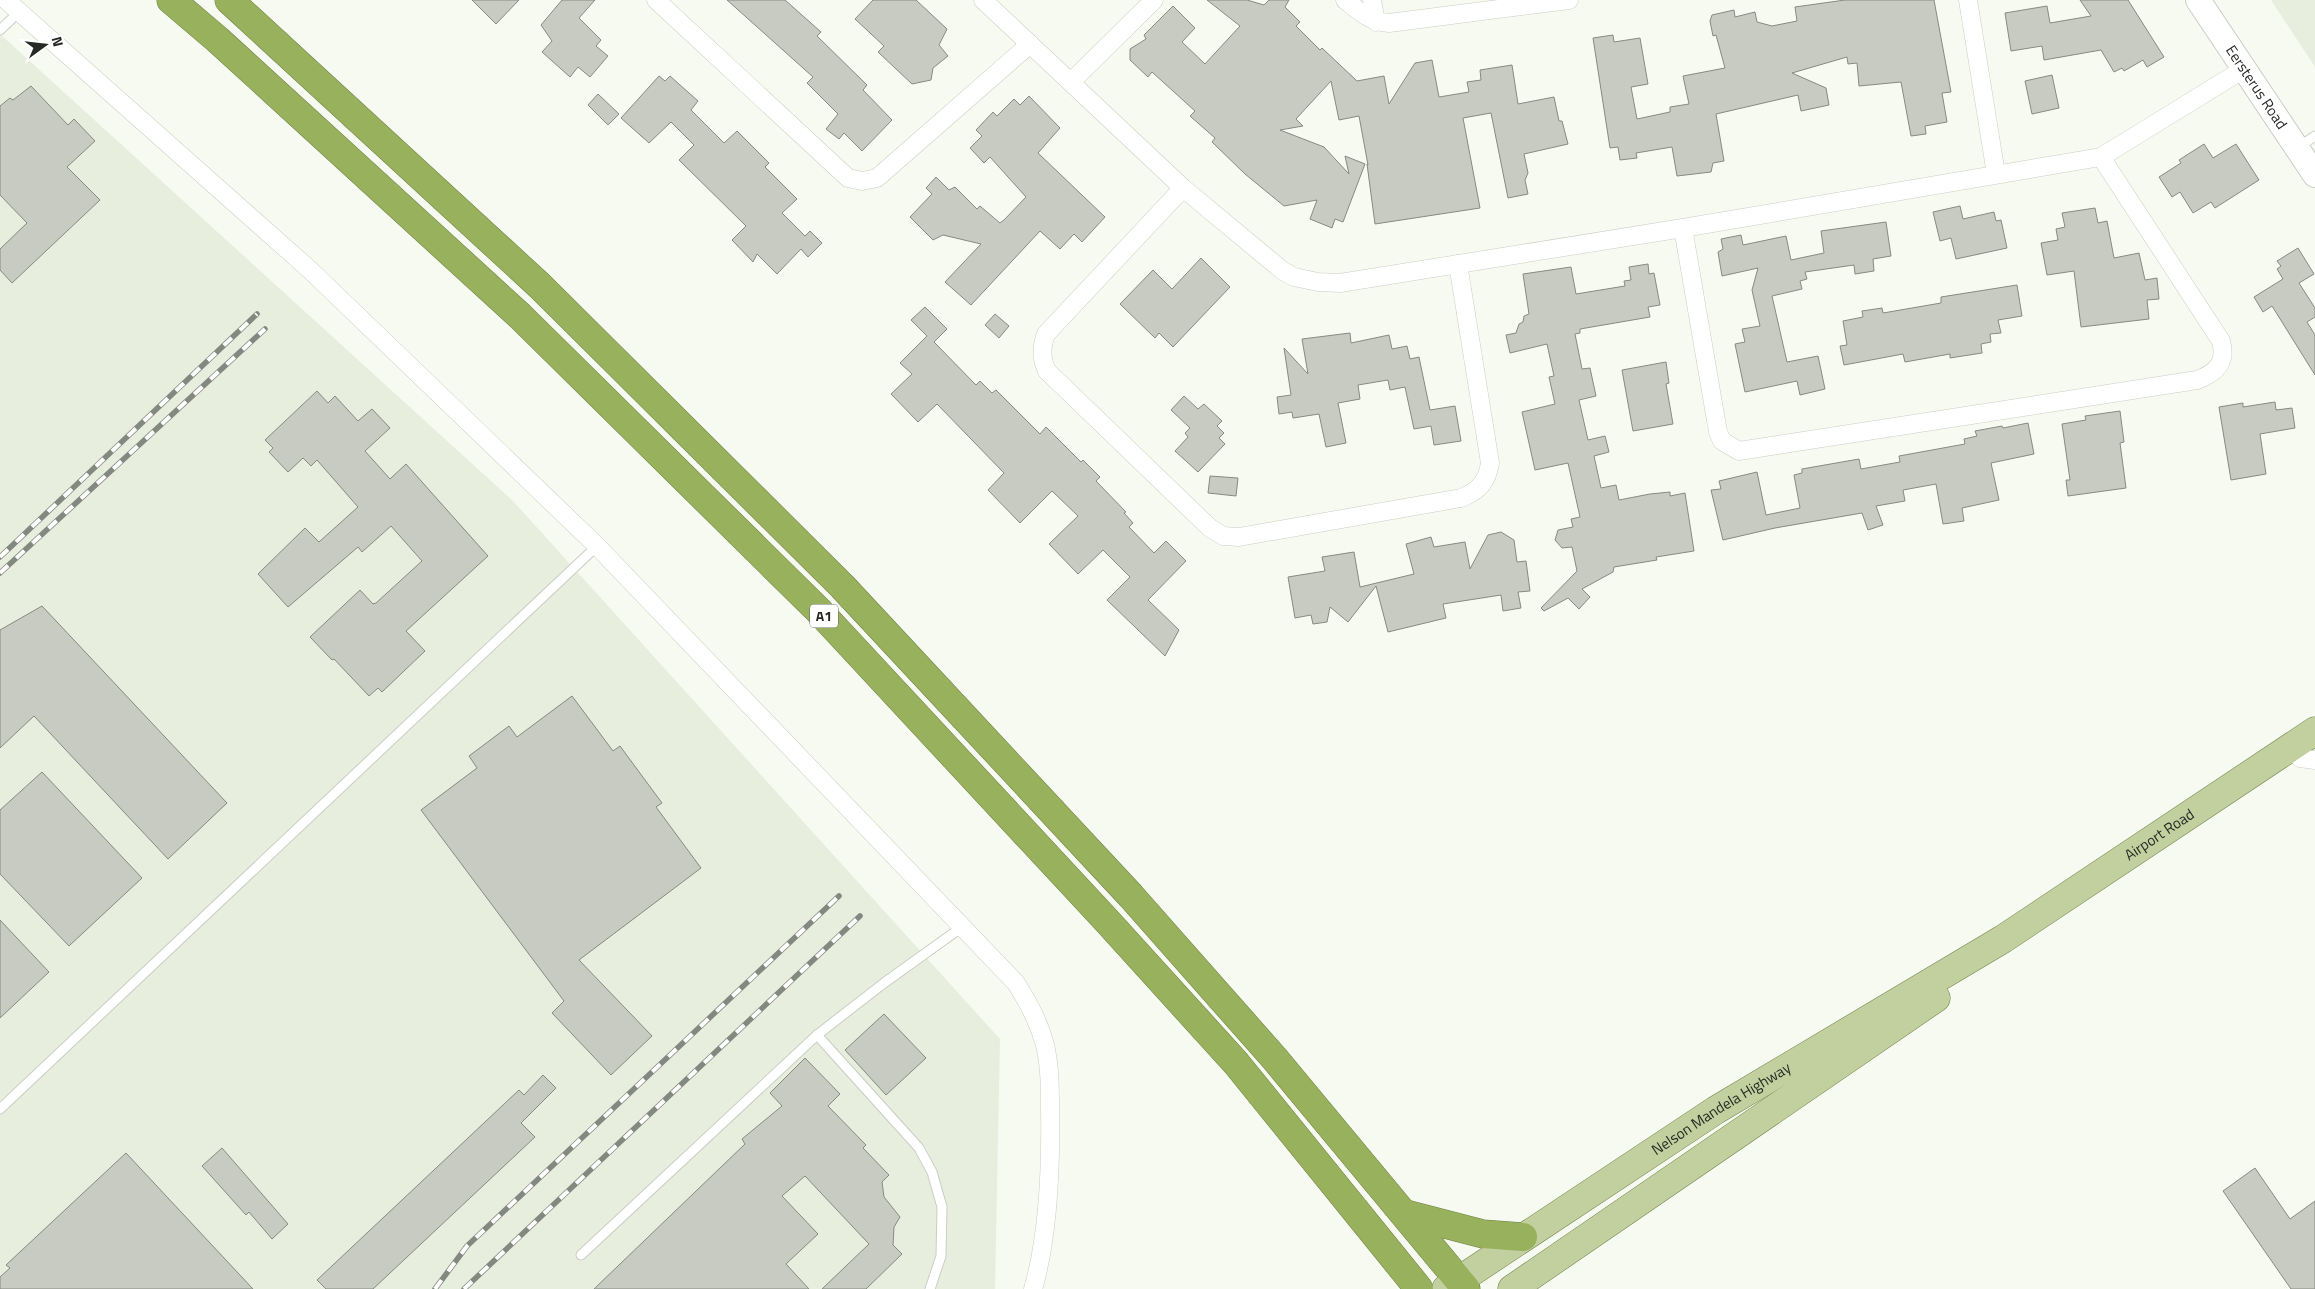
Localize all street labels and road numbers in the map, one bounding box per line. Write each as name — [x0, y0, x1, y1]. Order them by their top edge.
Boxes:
street label: Eersterus Road — [2220, 40, 2293, 134]
road number: A1 — [810, 604, 838, 628]
street label: Airport Road — [2120, 803, 2199, 866]
street label: Nelson Mandela Highway — [1647, 1056, 1795, 1161]

